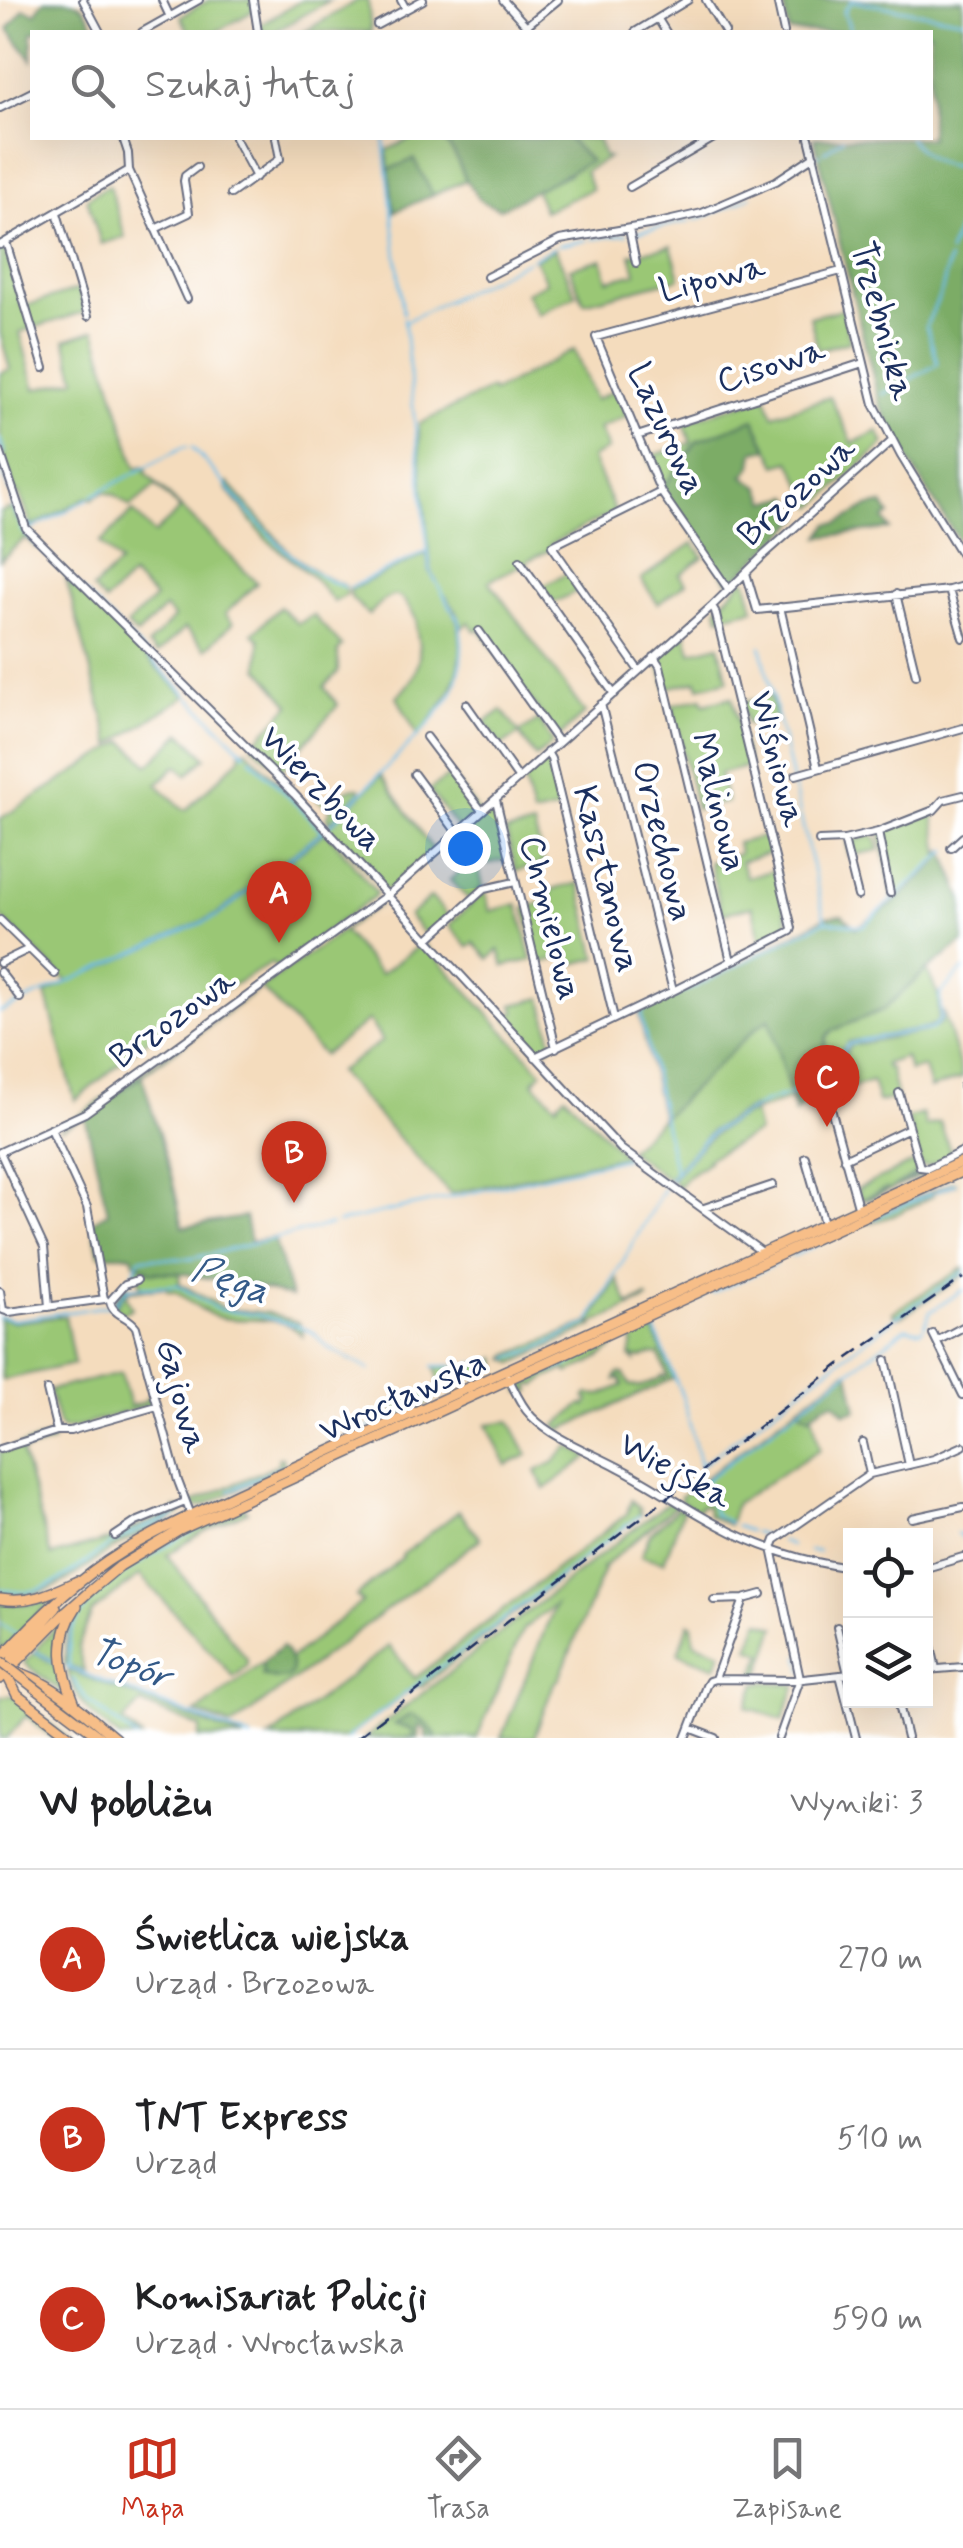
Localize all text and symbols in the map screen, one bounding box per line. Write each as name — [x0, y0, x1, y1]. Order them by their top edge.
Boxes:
search box — [30, 30, 933, 140]
icon: search — [65, 58, 120, 113]
text: Szukaj tutaj — [145, 61, 355, 110]
street label: Trzebnicka — [839, 236, 926, 407]
street label: Lipowa — [654, 243, 771, 314]
street label: Cisowa — [711, 327, 832, 405]
street label: Lazurowa — [615, 355, 717, 503]
street label: Brzozowa — [728, 426, 867, 558]
street label: Wiśniowa — [738, 686, 816, 833]
street label: Wierzbowa — [249, 716, 393, 862]
street label: Malinowa — [679, 728, 757, 876]
street label: Orzechowa — [620, 756, 704, 926]
street label: Kasztanowa — [561, 781, 651, 977]
your location — [440, 823, 491, 874]
street label: Chmielowa — [507, 831, 593, 1005]
pin: A — [246, 860, 312, 943]
street label: Brzozowa — [101, 957, 246, 1080]
pin: C — [794, 1044, 860, 1127]
pin: B — [262, 1120, 326, 1203]
water label: Pęga — [185, 1245, 275, 1317]
street label: Gajowa — [144, 1334, 219, 1459]
street label: Wrocławska — [312, 1340, 494, 1454]
street label: Wiejska — [611, 1421, 740, 1521]
map controls — [843, 1528, 933, 1708]
button: locate — [843, 1528, 933, 1618]
button: layers — [843, 1618, 933, 1708]
water label: Topór — [82, 1627, 181, 1704]
text: W pobliżu — [40, 1776, 212, 1831]
text: Wyniki: 3 — [790, 1782, 923, 1824]
text: Świetlica wiejska — [135, 1914, 410, 1963]
text: A — [62, 1938, 83, 1980]
text: 270 m — [838, 1938, 923, 1980]
text: Urząd · Brzozowa — [135, 1963, 374, 2005]
text: TNT Express — [135, 2094, 348, 2143]
text: B — [62, 2118, 83, 2160]
text: 510 m — [837, 2118, 923, 2160]
text: Urząd — [135, 2143, 217, 2185]
text: Komisariat Policji — [135, 2274, 427, 2323]
text: C — [61, 2298, 84, 2340]
text: 590 m — [831, 2298, 923, 2340]
text: Urząd · Wrocławska — [135, 2323, 405, 2365]
tab: Mapa — [121, 2431, 185, 2528]
tab: Trasa — [427, 2431, 490, 2528]
tab: Zapisane — [732, 2431, 842, 2528]

